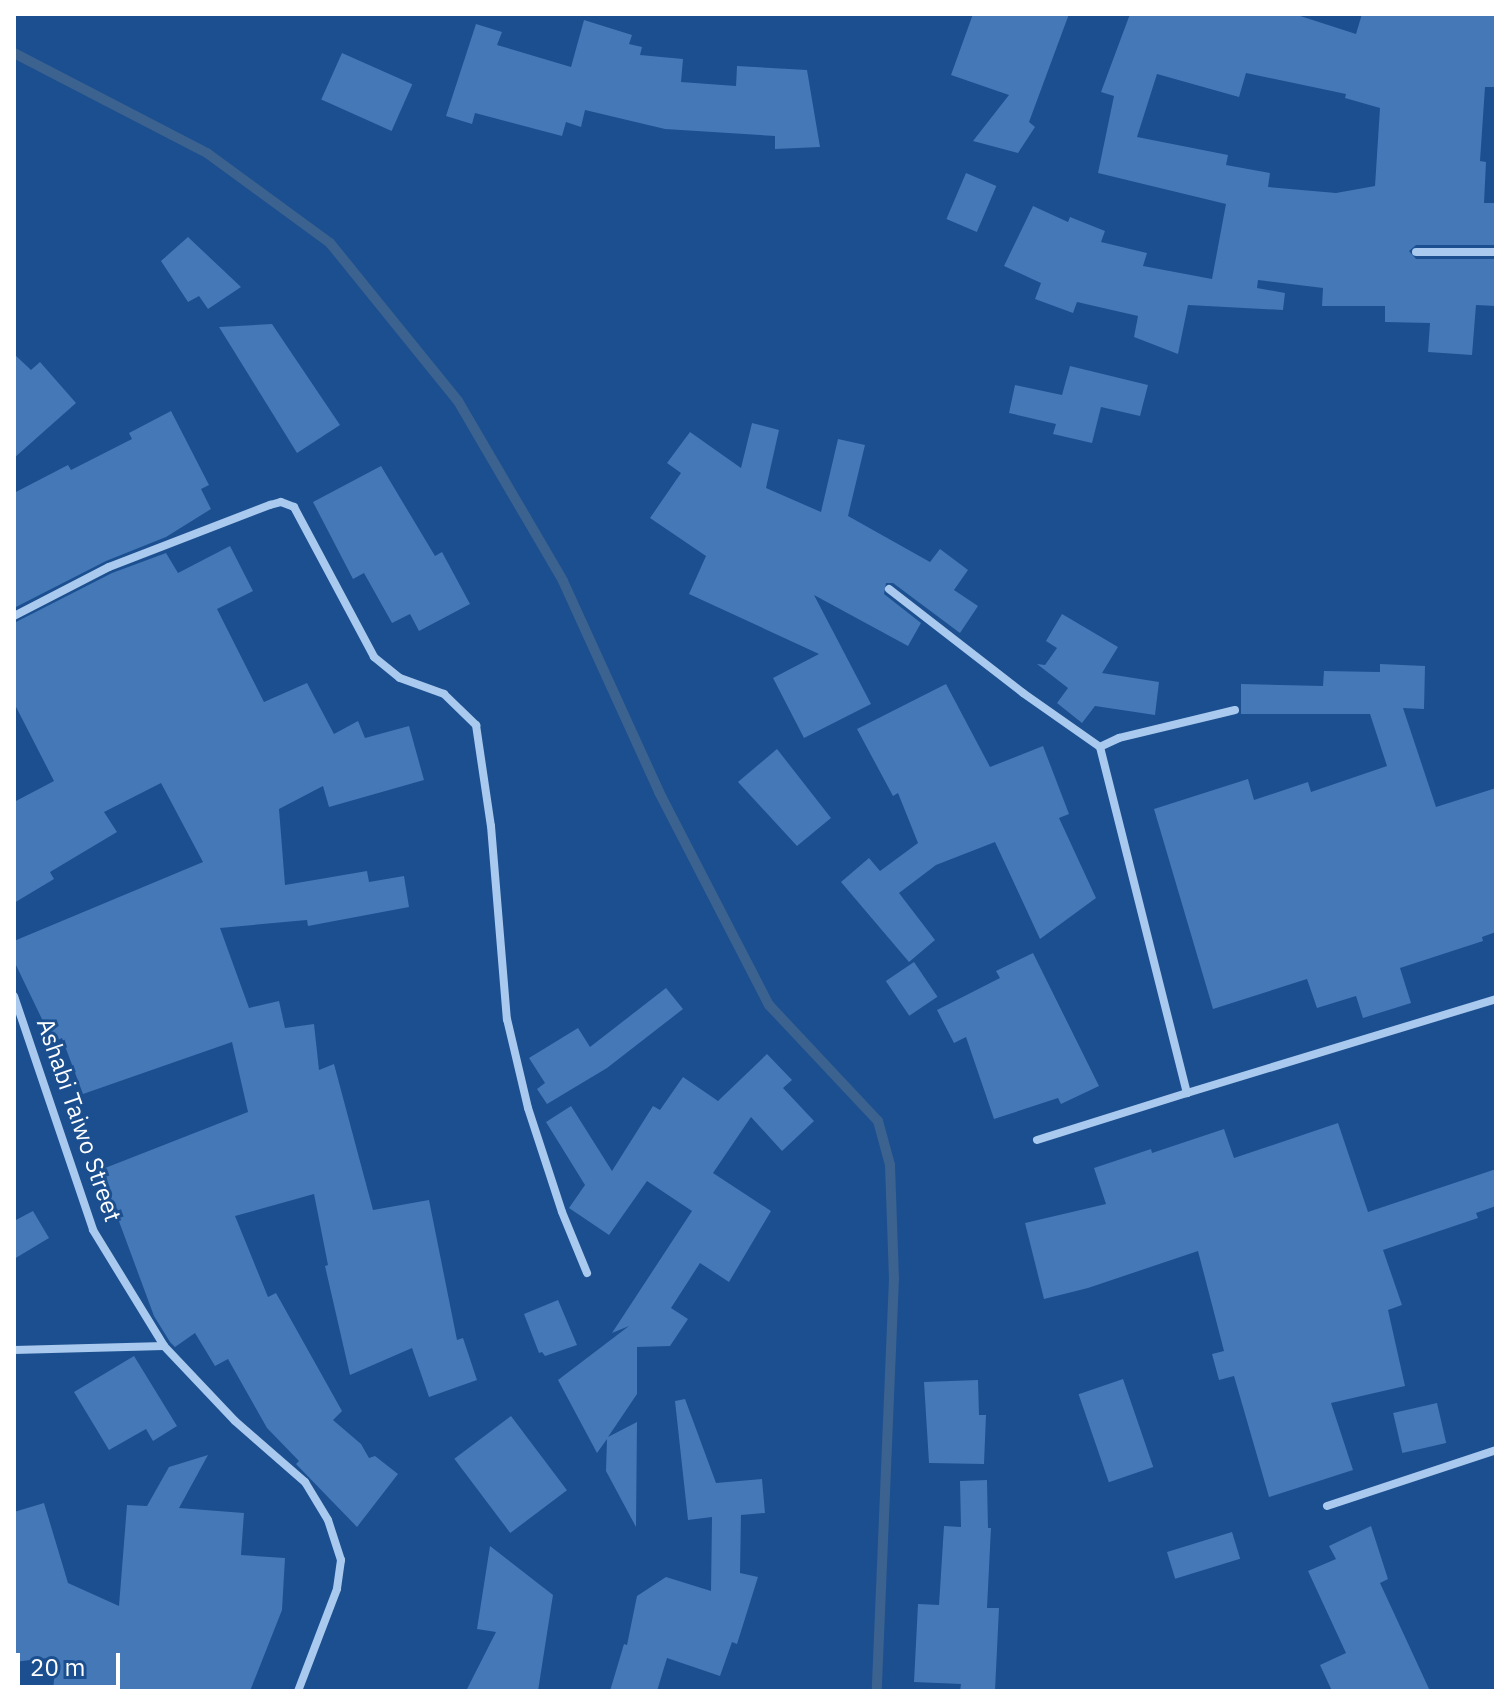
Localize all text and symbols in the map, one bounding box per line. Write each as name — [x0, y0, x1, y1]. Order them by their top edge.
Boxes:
street label: Ashabi Taiwo Street — [31, 1015, 127, 1225]
scale bar — [20, 1637, 124, 1687]
text: 20 m — [30, 1651, 85, 1683]

